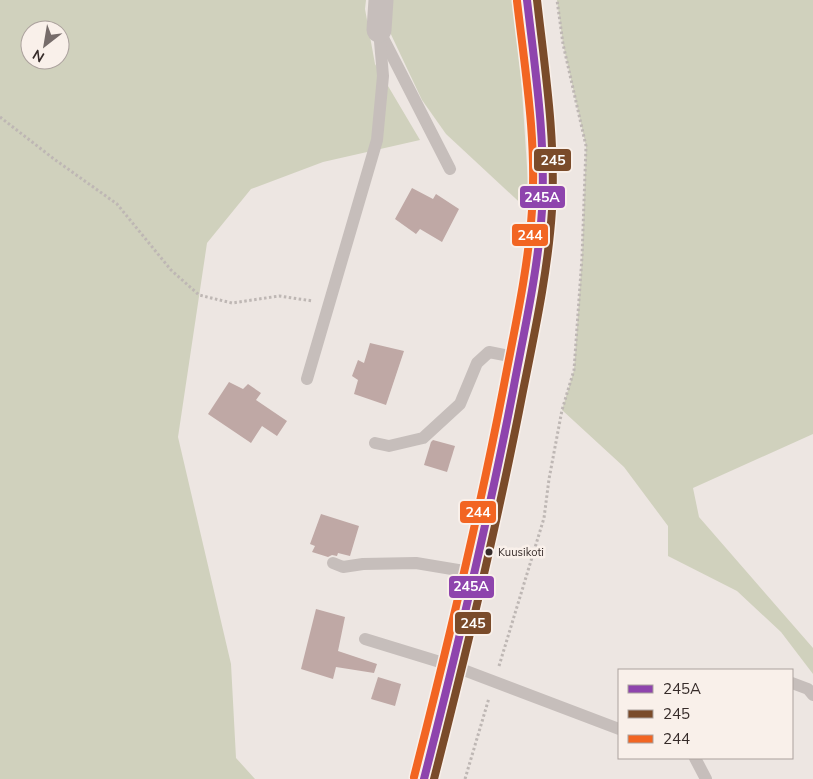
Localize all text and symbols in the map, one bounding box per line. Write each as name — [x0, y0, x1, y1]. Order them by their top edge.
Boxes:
north arrow — [20, 20, 70, 70]
text: N — [29, 46, 47, 67]
line badge: 245 — [533, 148, 572, 172]
text: 245 — [540, 151, 566, 169]
line badge: 245A — [519, 185, 566, 209]
text: 245A — [524, 188, 560, 206]
line badge: 244 — [511, 223, 549, 247]
text: 244 — [517, 226, 543, 244]
line badge: 244 — [459, 500, 497, 524]
text: 244 — [465, 503, 491, 521]
place label: Kuusikoti — [498, 545, 544, 559]
marker: Kuusikoti — [484, 547, 494, 557]
line badge: 245A — [448, 575, 495, 599]
text: 245A — [453, 577, 489, 595]
line badge: 245 — [454, 611, 492, 635]
text: 245 — [460, 614, 486, 632]
legend — [618, 669, 793, 759]
text: 245A — [663, 679, 701, 698]
text: 245 — [663, 704, 690, 723]
text: 244 — [663, 729, 690, 748]

